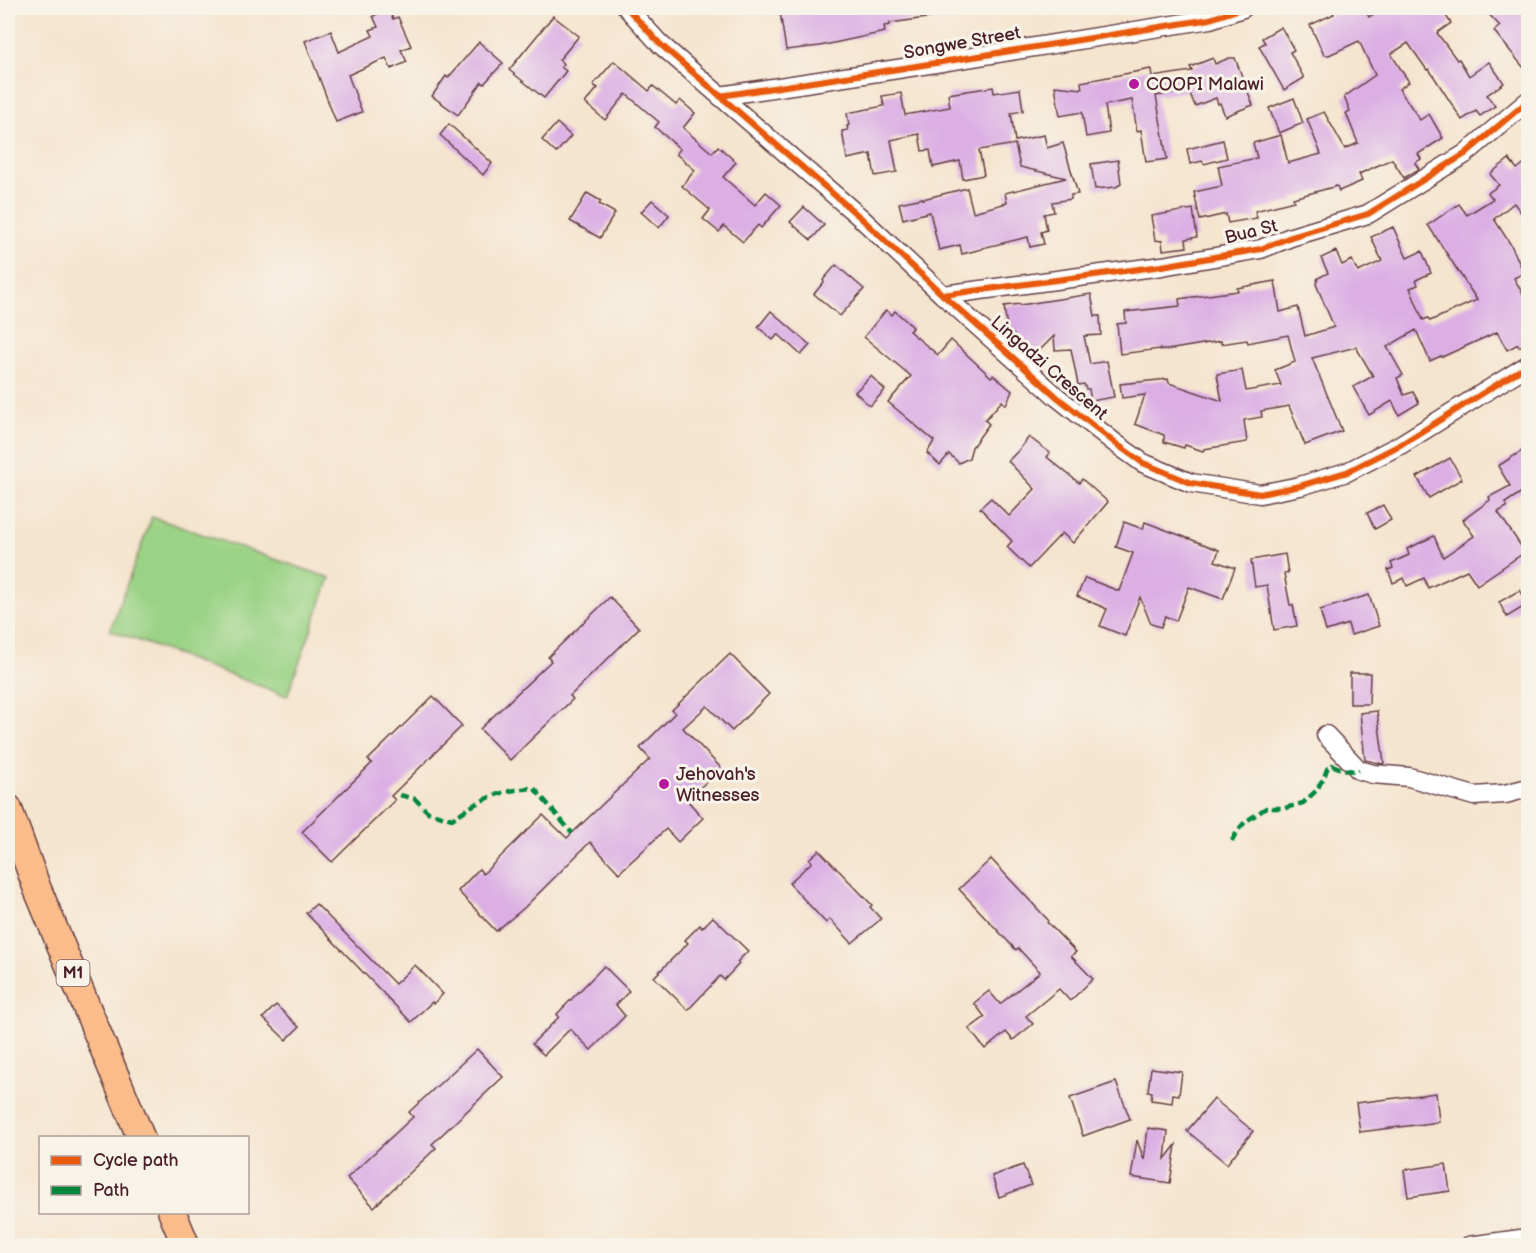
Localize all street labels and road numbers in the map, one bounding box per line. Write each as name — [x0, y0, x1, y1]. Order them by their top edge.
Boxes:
street label: Songwe Street — [902, 22, 1022, 64]
street label: Bua St — [1223, 215, 1280, 249]
street label: Lingadzi Crescent — [986, 312, 1112, 425]
road number: M1 — [56, 960, 90, 986]

